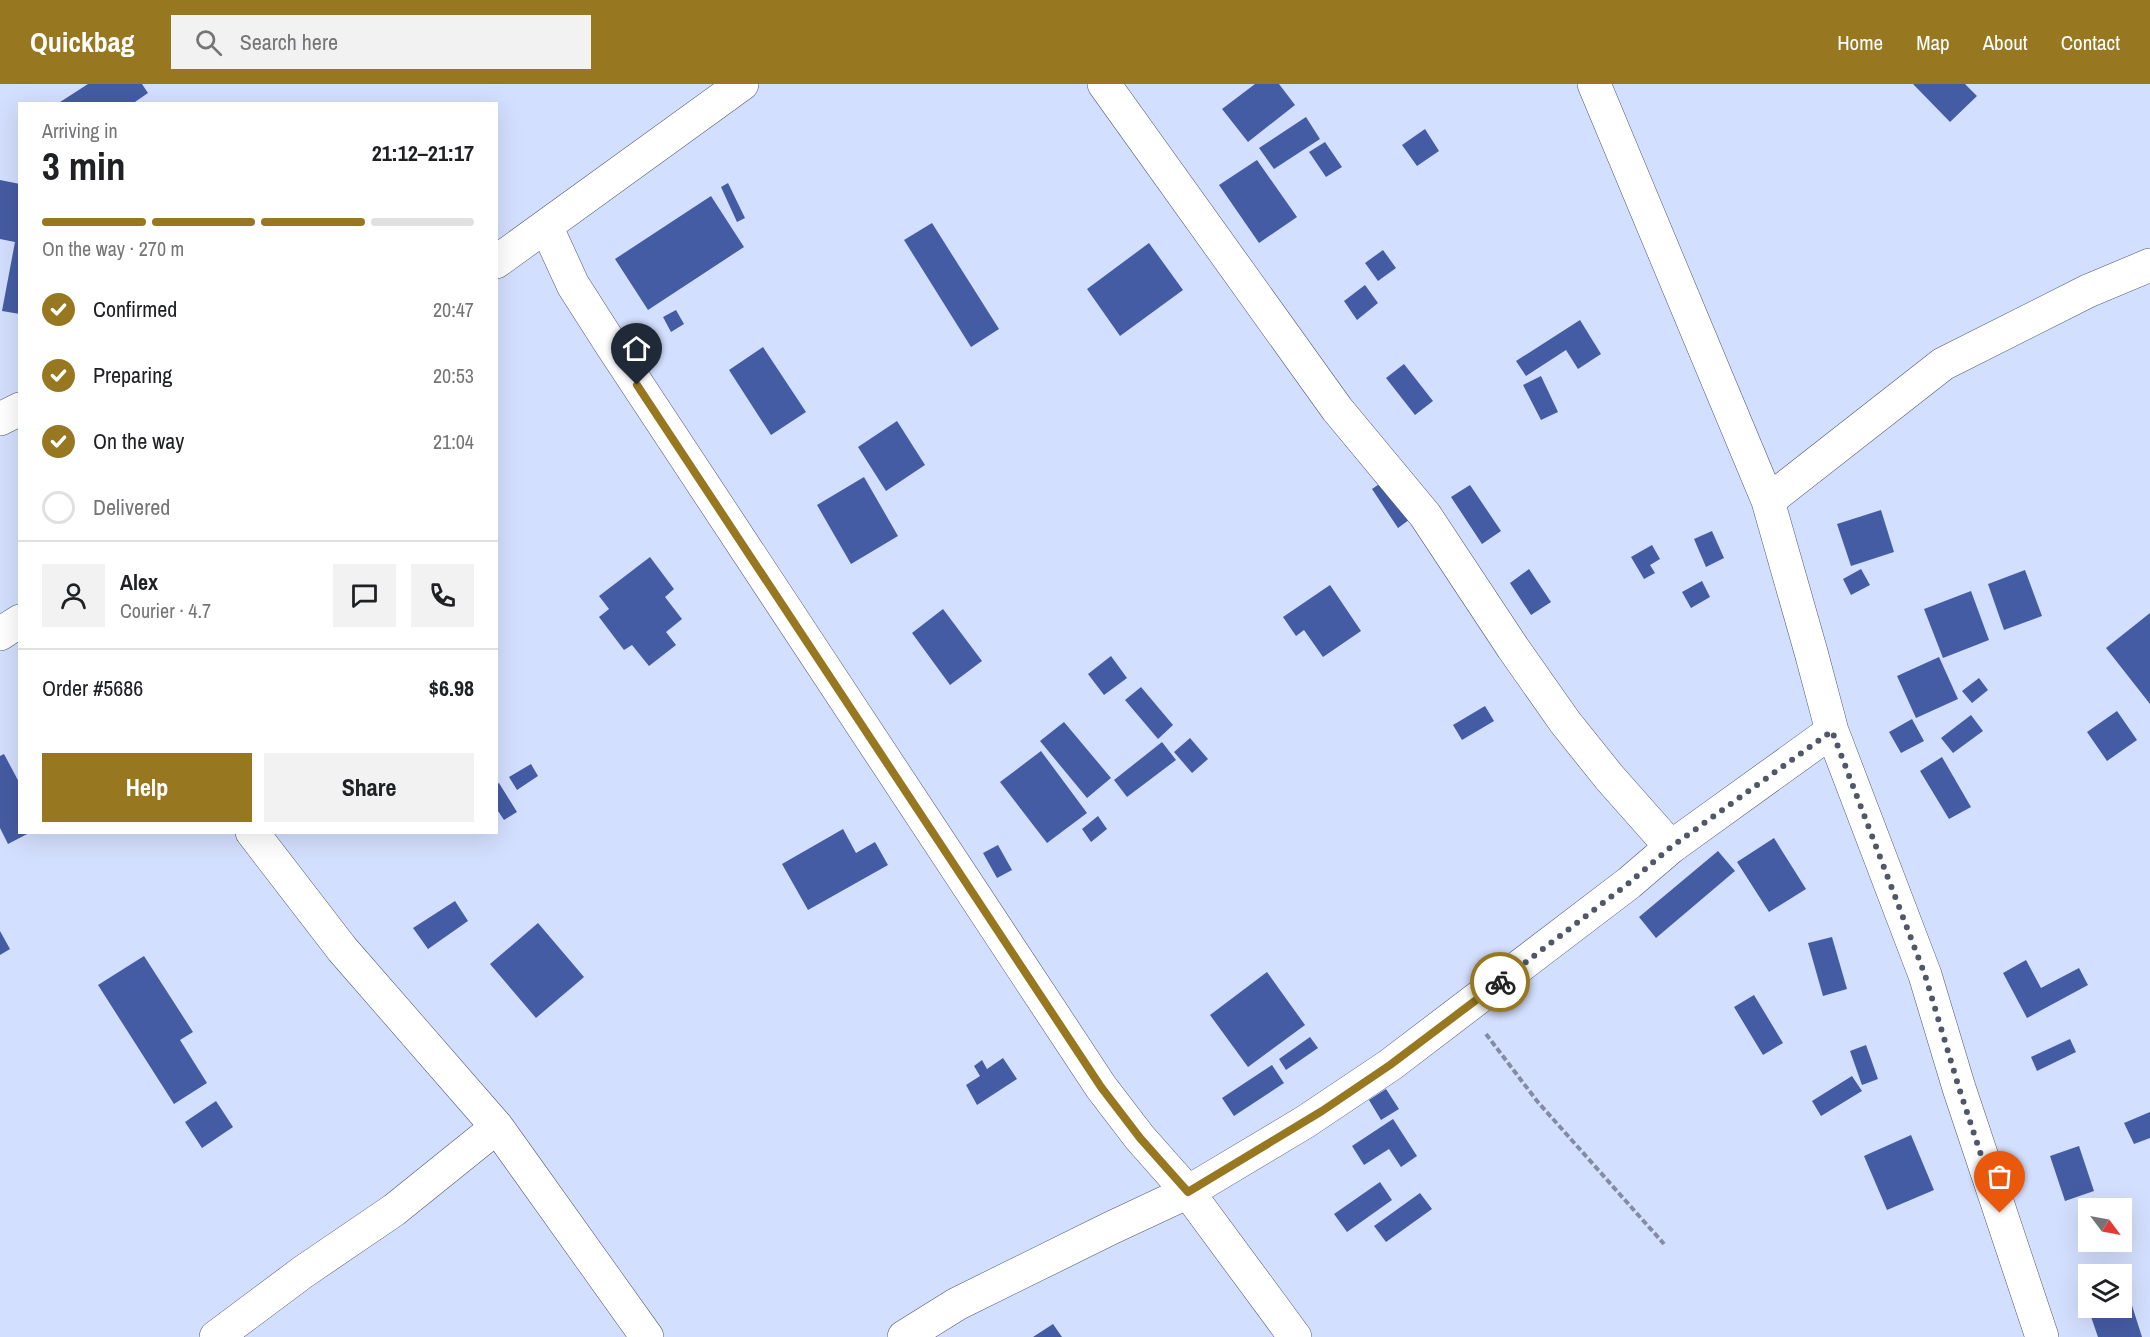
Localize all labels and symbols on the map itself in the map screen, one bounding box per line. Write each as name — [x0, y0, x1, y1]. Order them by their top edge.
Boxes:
pin — [611, 323, 662, 385]
courier — [1470, 952, 1530, 1012]
pin — [1974, 1151, 2025, 1213]
north arrow — [2078, 1198, 2132, 1252]

